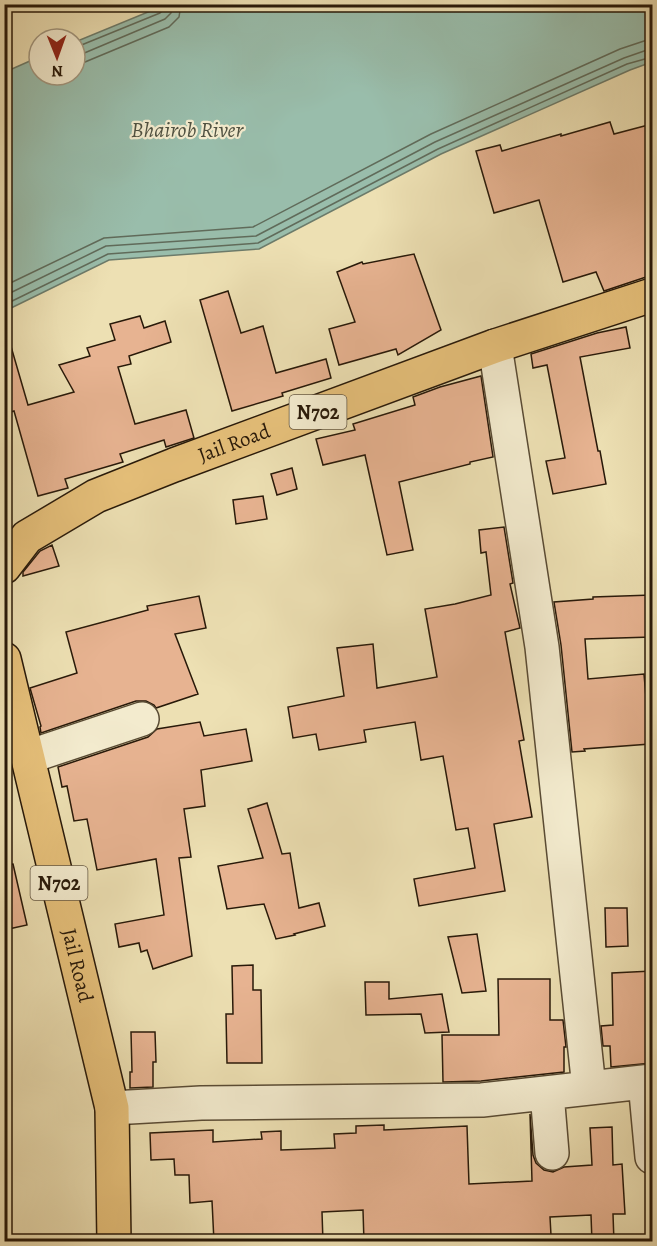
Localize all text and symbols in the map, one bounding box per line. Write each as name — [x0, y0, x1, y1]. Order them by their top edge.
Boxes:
north arrow — [27, 27, 87, 87]
text: N — [51, 60, 63, 82]
water label: Bhairob River — [131, 115, 244, 145]
road number: N702 — [290, 395, 346, 429]
street label: Jail Road — [194, 416, 275, 469]
road number: N702 — [31, 866, 88, 900]
street label: Jail Road — [55, 926, 100, 1006]

